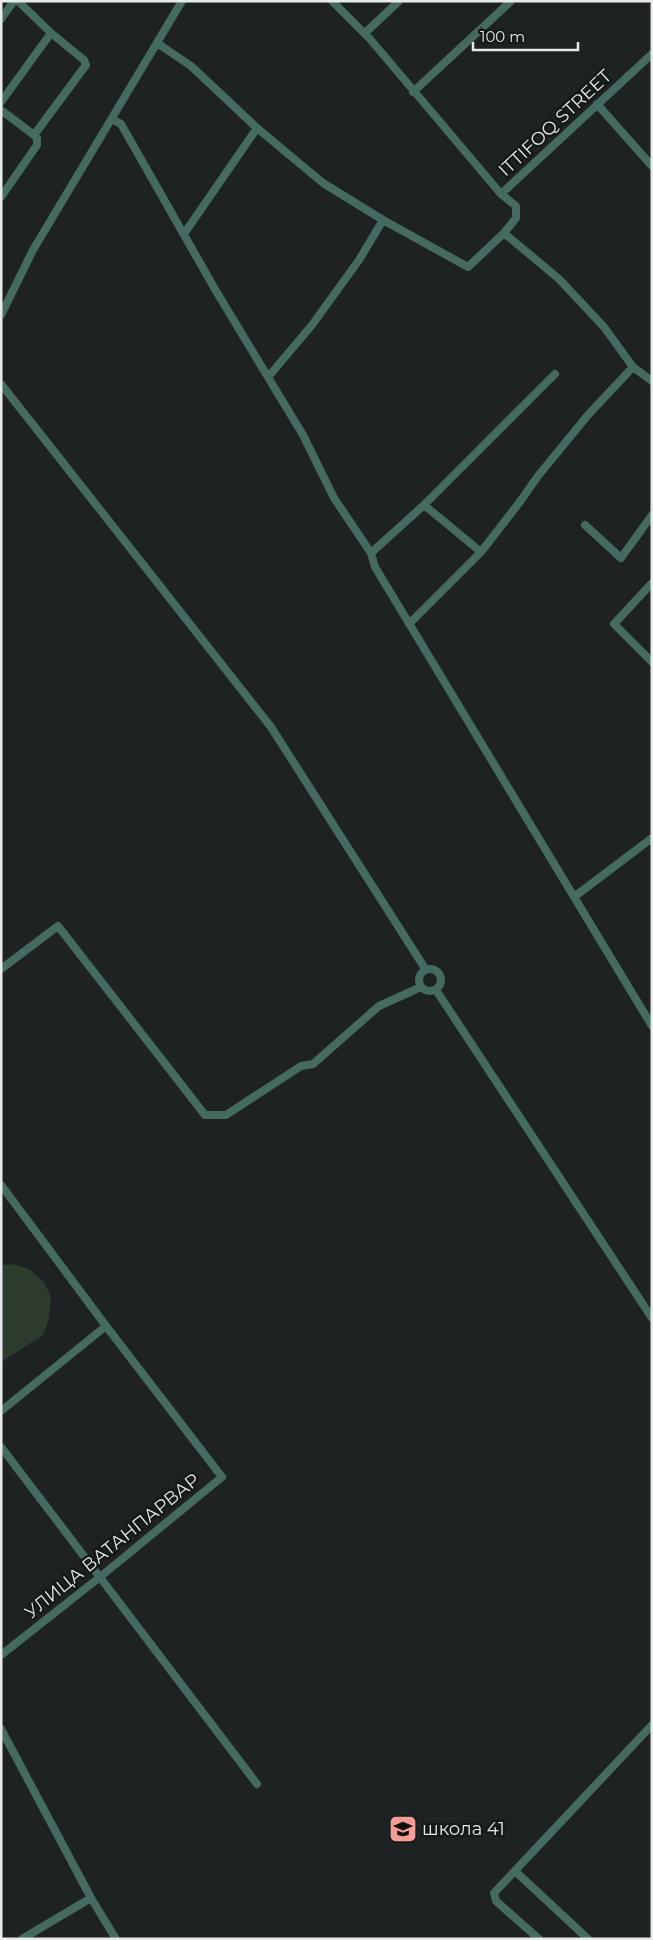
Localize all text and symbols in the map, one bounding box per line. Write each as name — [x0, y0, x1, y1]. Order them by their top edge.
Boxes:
scale bar — [473, 20, 578, 52]
text: 100 m — [480, 27, 525, 46]
street label: ITTIFOQ STREET — [494, 65, 617, 181]
street label: УЛИЦА ВАТАНПАРВАР — [20, 1469, 204, 1623]
school or university icon: школа 41 — [388, 1814, 418, 1844]
place label: школа 41 — [422, 1818, 505, 1840]

